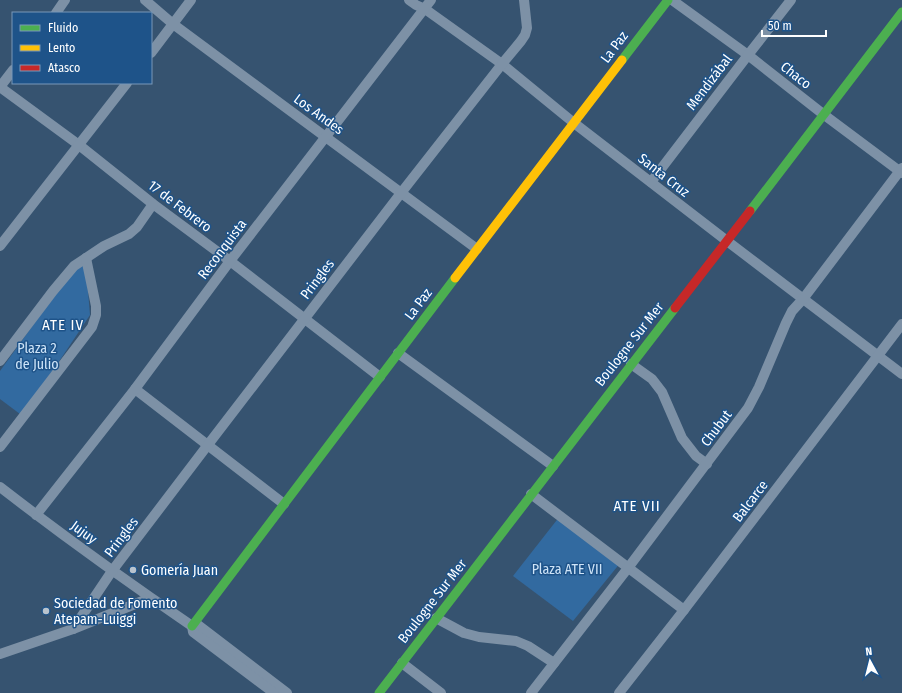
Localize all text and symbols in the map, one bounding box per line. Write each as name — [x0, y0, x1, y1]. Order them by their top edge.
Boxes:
legend — [12, 12, 152, 84]
scale bar — [762, 12, 826, 38]
text: 50 m — [768, 19, 792, 33]
text: Fluido — [48, 21, 78, 35]
street label: La Paz — [597, 28, 632, 66]
text: Lento — [48, 41, 75, 55]
street label: Mendizábal — [683, 51, 736, 113]
street label: Chaco — [777, 58, 814, 93]
text: Atasco — [48, 61, 80, 75]
street label: Los Andes — [290, 91, 347, 138]
street label: Santa Cruz — [635, 150, 693, 201]
street label: 17 de Febrero — [144, 177, 215, 236]
street label: Reconquista — [194, 216, 250, 283]
street label: Pringles — [297, 256, 338, 303]
street label: La Paz — [401, 285, 436, 323]
street label: Boulogne Sur Mer — [591, 299, 667, 390]
district label: ATE IV — [42, 316, 84, 334]
park label: Plaza 2 de Julio — [15, 340, 59, 373]
street label: Chubut — [697, 406, 736, 450]
street label: Balcarce — [729, 477, 772, 526]
district label: ATE VII — [613, 497, 661, 515]
street label: Pringles — [101, 514, 142, 561]
street label: Jujuy — [67, 517, 101, 548]
street label: Boulogne Sur Mer — [394, 556, 470, 647]
park label: Plaza ATE VII — [532, 561, 602, 578]
place label: Gomería Juan — [141, 562, 218, 579]
marker: Gomería Juan — [128, 565, 138, 575]
place label: Sociedad de Fomento Atepam-Luiggi — [54, 595, 177, 628]
marker: Sociedad de Fomento Atepam-Luiggi — [41, 606, 51, 616]
north arrow — [850, 641, 890, 681]
text: N — [865, 645, 873, 658]

